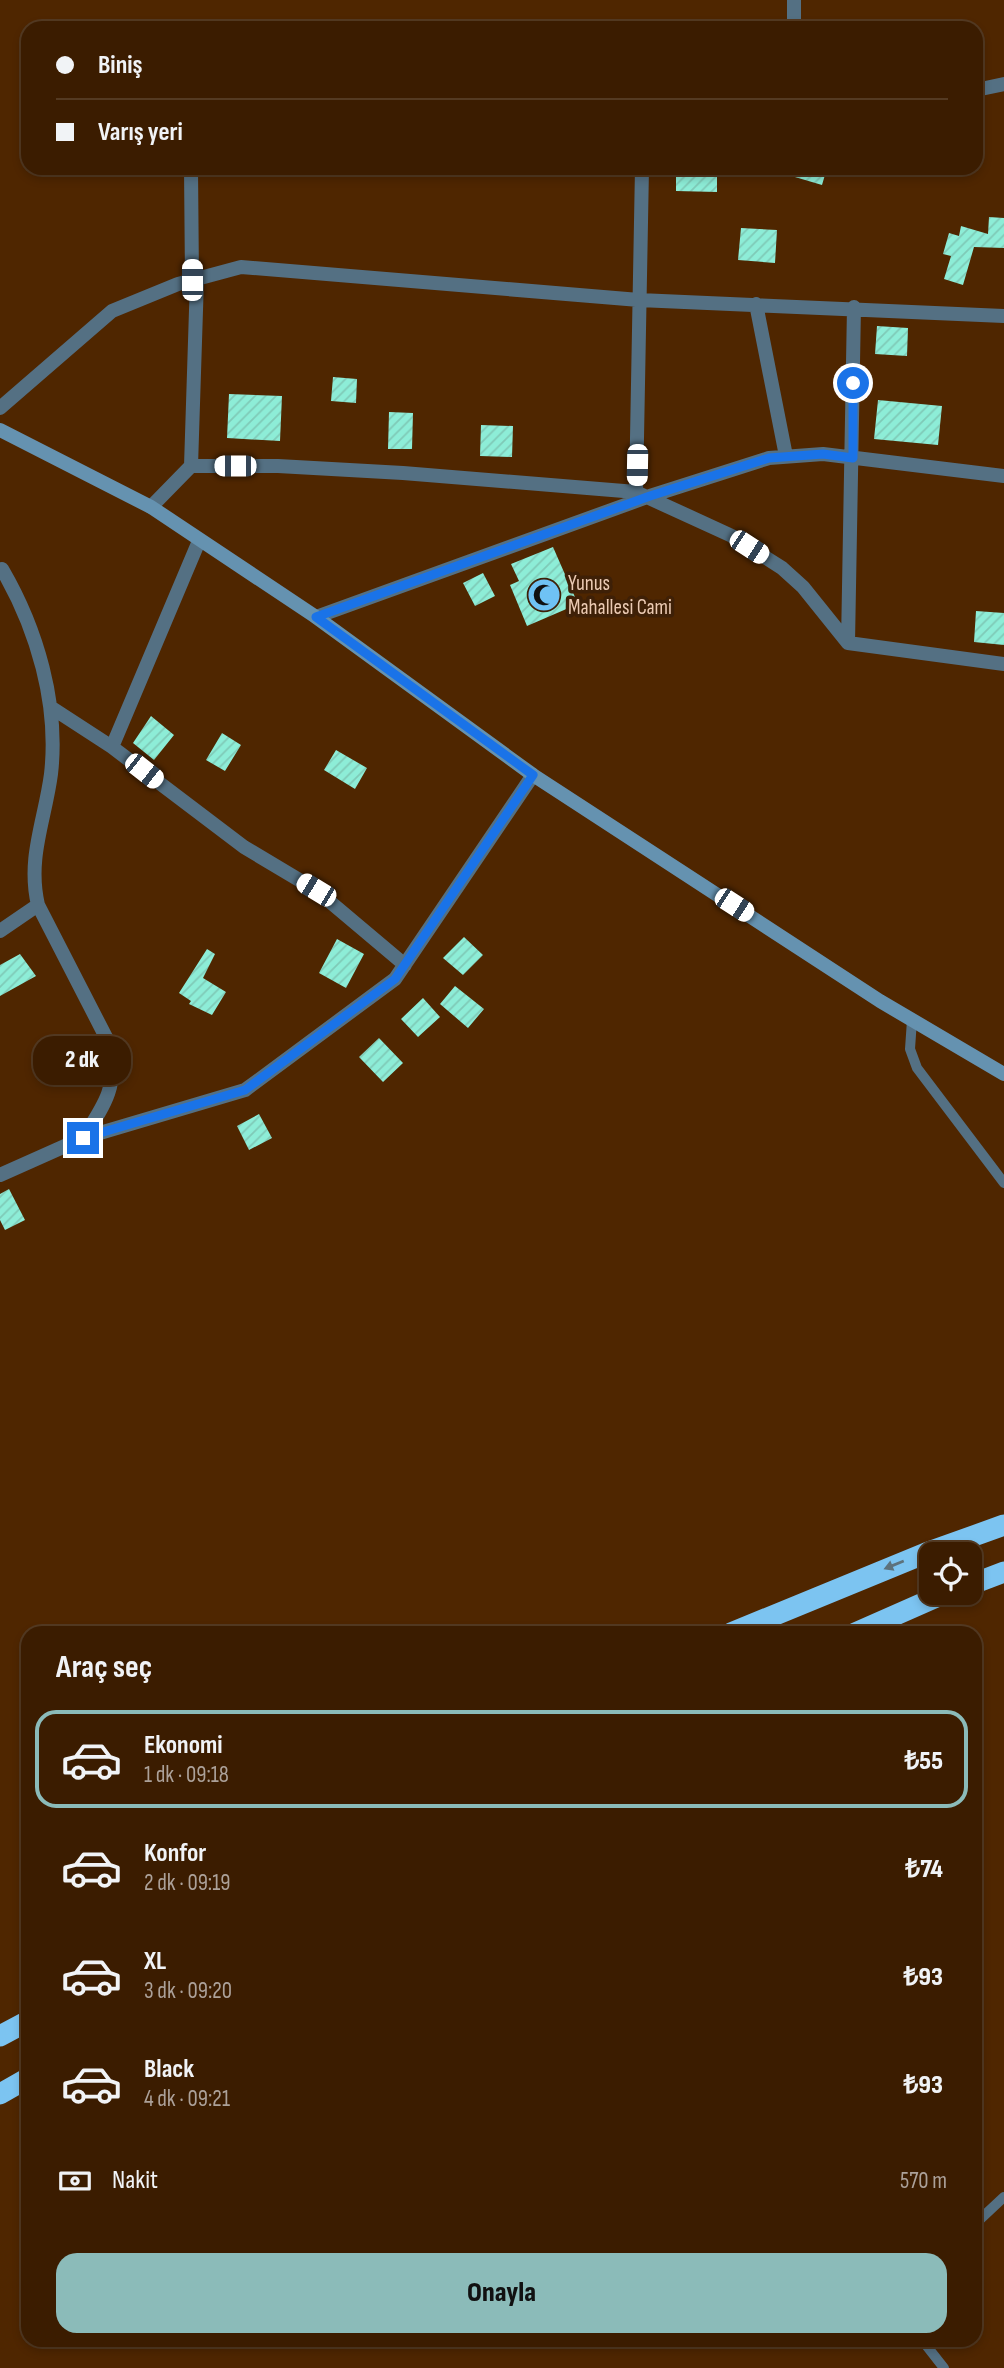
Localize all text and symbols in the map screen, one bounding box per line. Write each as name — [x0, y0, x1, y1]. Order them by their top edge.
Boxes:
text: Biniş — [98, 50, 142, 81]
text: Varış yeri — [98, 117, 183, 148]
car — [182, 259, 203, 301]
route start — [837, 367, 869, 399]
car — [627, 444, 648, 486]
car — [215, 456, 257, 477]
car — [726, 527, 773, 567]
place label: Yunus Mahallesi Cami — [568, 571, 672, 620]
mosque icon: Yunus Mahallesi Cami — [525, 576, 563, 614]
car — [121, 750, 168, 792]
car — [293, 870, 340, 910]
car — [711, 885, 758, 925]
callout: 2 dk — [34, 1036, 132, 1086]
text: 2 dk — [65, 1046, 99, 1074]
route end — [67, 1122, 99, 1154]
map controls — [919, 1542, 982, 1605]
button: locate — [919, 1542, 982, 1605]
one-way arrow — [883, 1560, 904, 1571]
text: Araç seç — [56, 1648, 152, 1687]
icon: car — [60, 1728, 123, 1791]
text: Ekonomi — [144, 1730, 223, 1761]
text: ₺55 — [904, 1746, 943, 1777]
text: 1 dk · 09:18 — [144, 1761, 229, 1789]
icon: car — [60, 1836, 123, 1899]
text: Konfor — [144, 1838, 206, 1869]
text: ₺74 — [905, 1854, 943, 1885]
text: 2 dk · 09:19 — [144, 1869, 230, 1897]
icon: car — [60, 1944, 123, 2007]
text: XL — [144, 1946, 166, 1977]
text: ₺93 — [903, 1962, 943, 1993]
text: 3 dk · 09:20 — [144, 1977, 232, 2005]
icon: car — [60, 2052, 123, 2115]
text: Black — [144, 2054, 194, 2085]
text: ₺93 — [903, 2070, 943, 2101]
text: 4 dk · 09:21 — [144, 2085, 230, 2113]
icon: cash — [56, 2162, 94, 2200]
text: Nakit — [112, 2165, 158, 2196]
text: 570 m — [900, 2167, 947, 2195]
button: Onayla — [56, 2253, 947, 2333]

